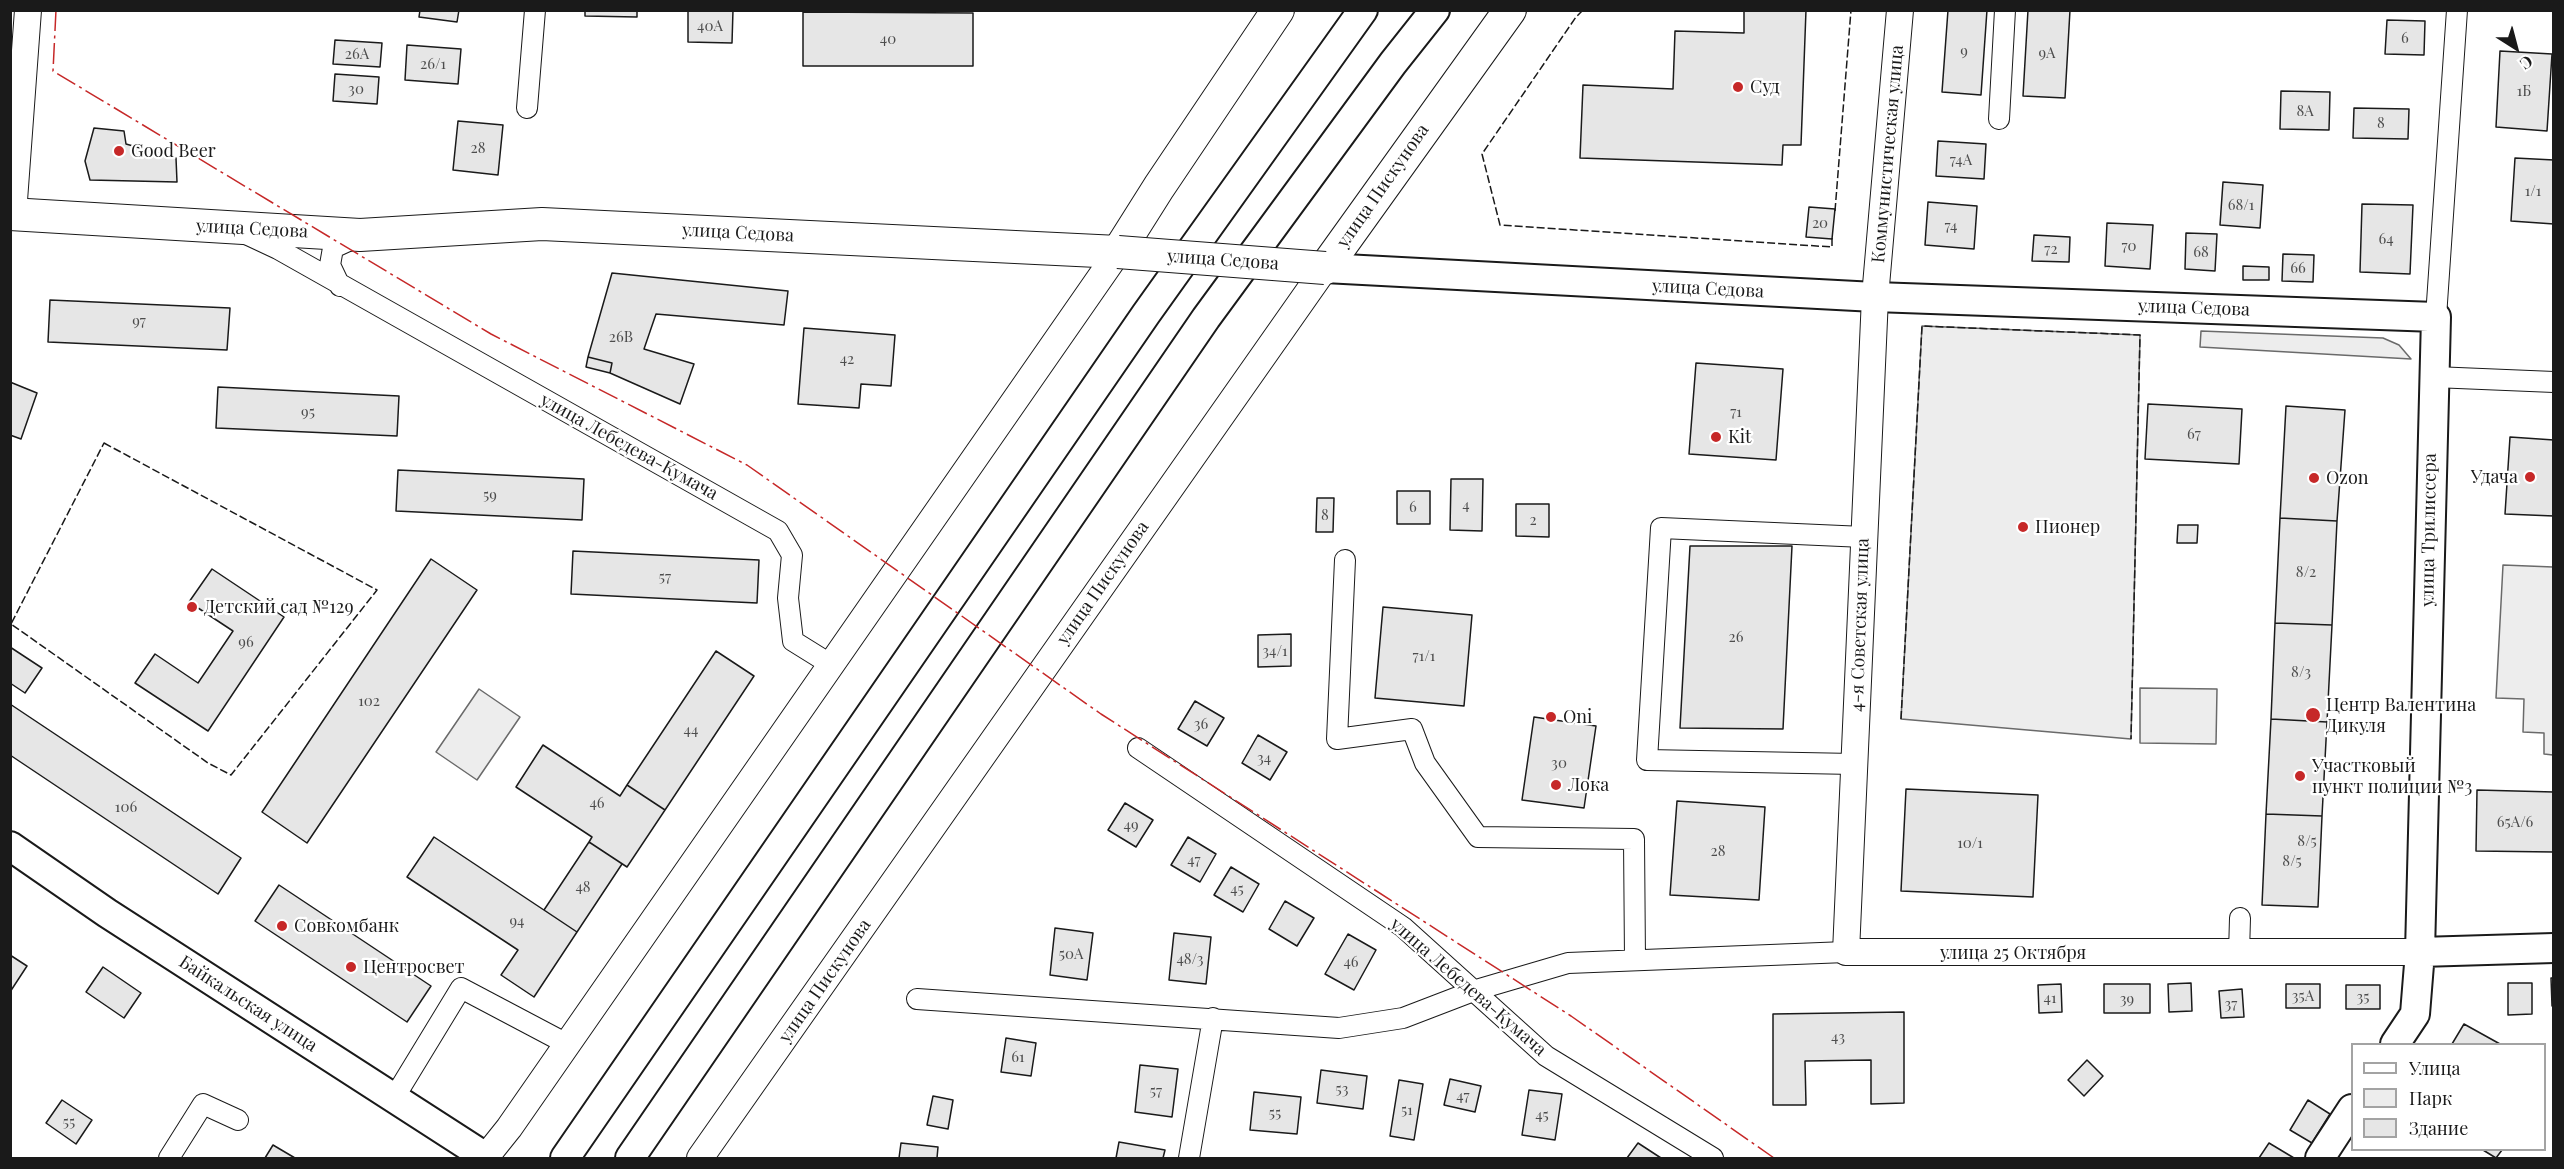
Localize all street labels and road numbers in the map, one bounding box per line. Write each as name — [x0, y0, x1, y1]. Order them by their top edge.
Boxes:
street label: Коммунистическая улица — [1868, 44, 1908, 264]
street label: улица Пискунова — [1332, 120, 1434, 252]
street label: улица Седова — [195, 215, 309, 243]
street label: улица Седова — [681, 219, 795, 247]
street label: улица Седова — [1166, 245, 1280, 275]
street label: улица Седова — [1651, 275, 1765, 303]
street label: улица Седова — [2138, 295, 2250, 321]
street label: улица Лебедева-Кумача — [536, 389, 722, 505]
street label: улица Трилиссера — [2417, 453, 2441, 607]
street label: улица Пискунова — [1052, 517, 1154, 649]
street label: 4-я Советская улица — [1846, 538, 1874, 712]
street label: улица Лебедева-Кумача — [1386, 913, 1550, 1061]
street label: улица Пискунова — [774, 915, 876, 1047]
street label: улица 25 Октября — [1940, 942, 2086, 964]
street label: Байкальская улица — [175, 951, 321, 1057]

